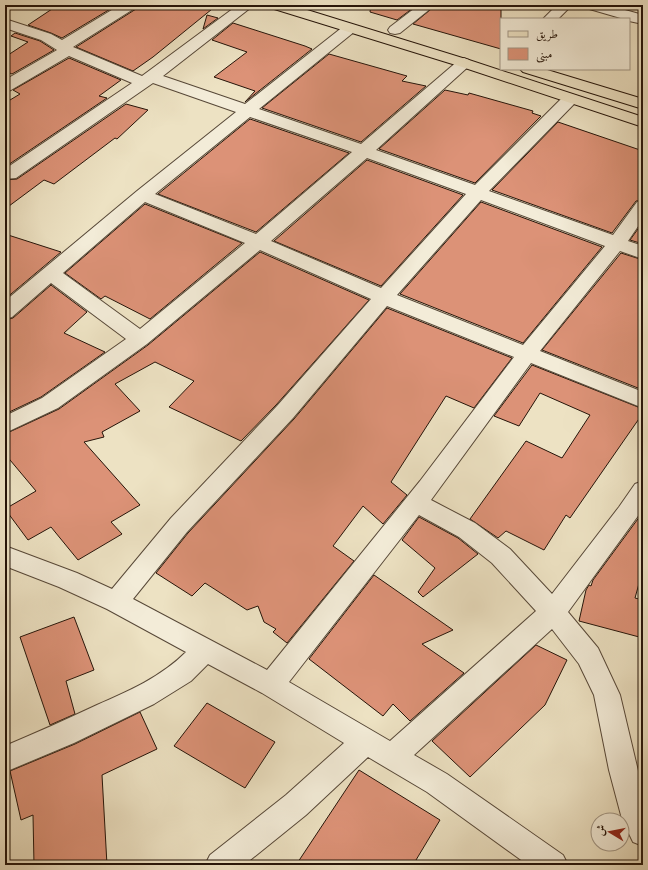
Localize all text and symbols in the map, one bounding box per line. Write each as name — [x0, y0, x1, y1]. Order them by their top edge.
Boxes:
legend — [500, 18, 630, 70]
text: طريق — [536, 27, 558, 42]
text: مبنى — [536, 47, 552, 63]
north arrow — [590, 812, 630, 852]
text: ش — [593, 824, 608, 837]

